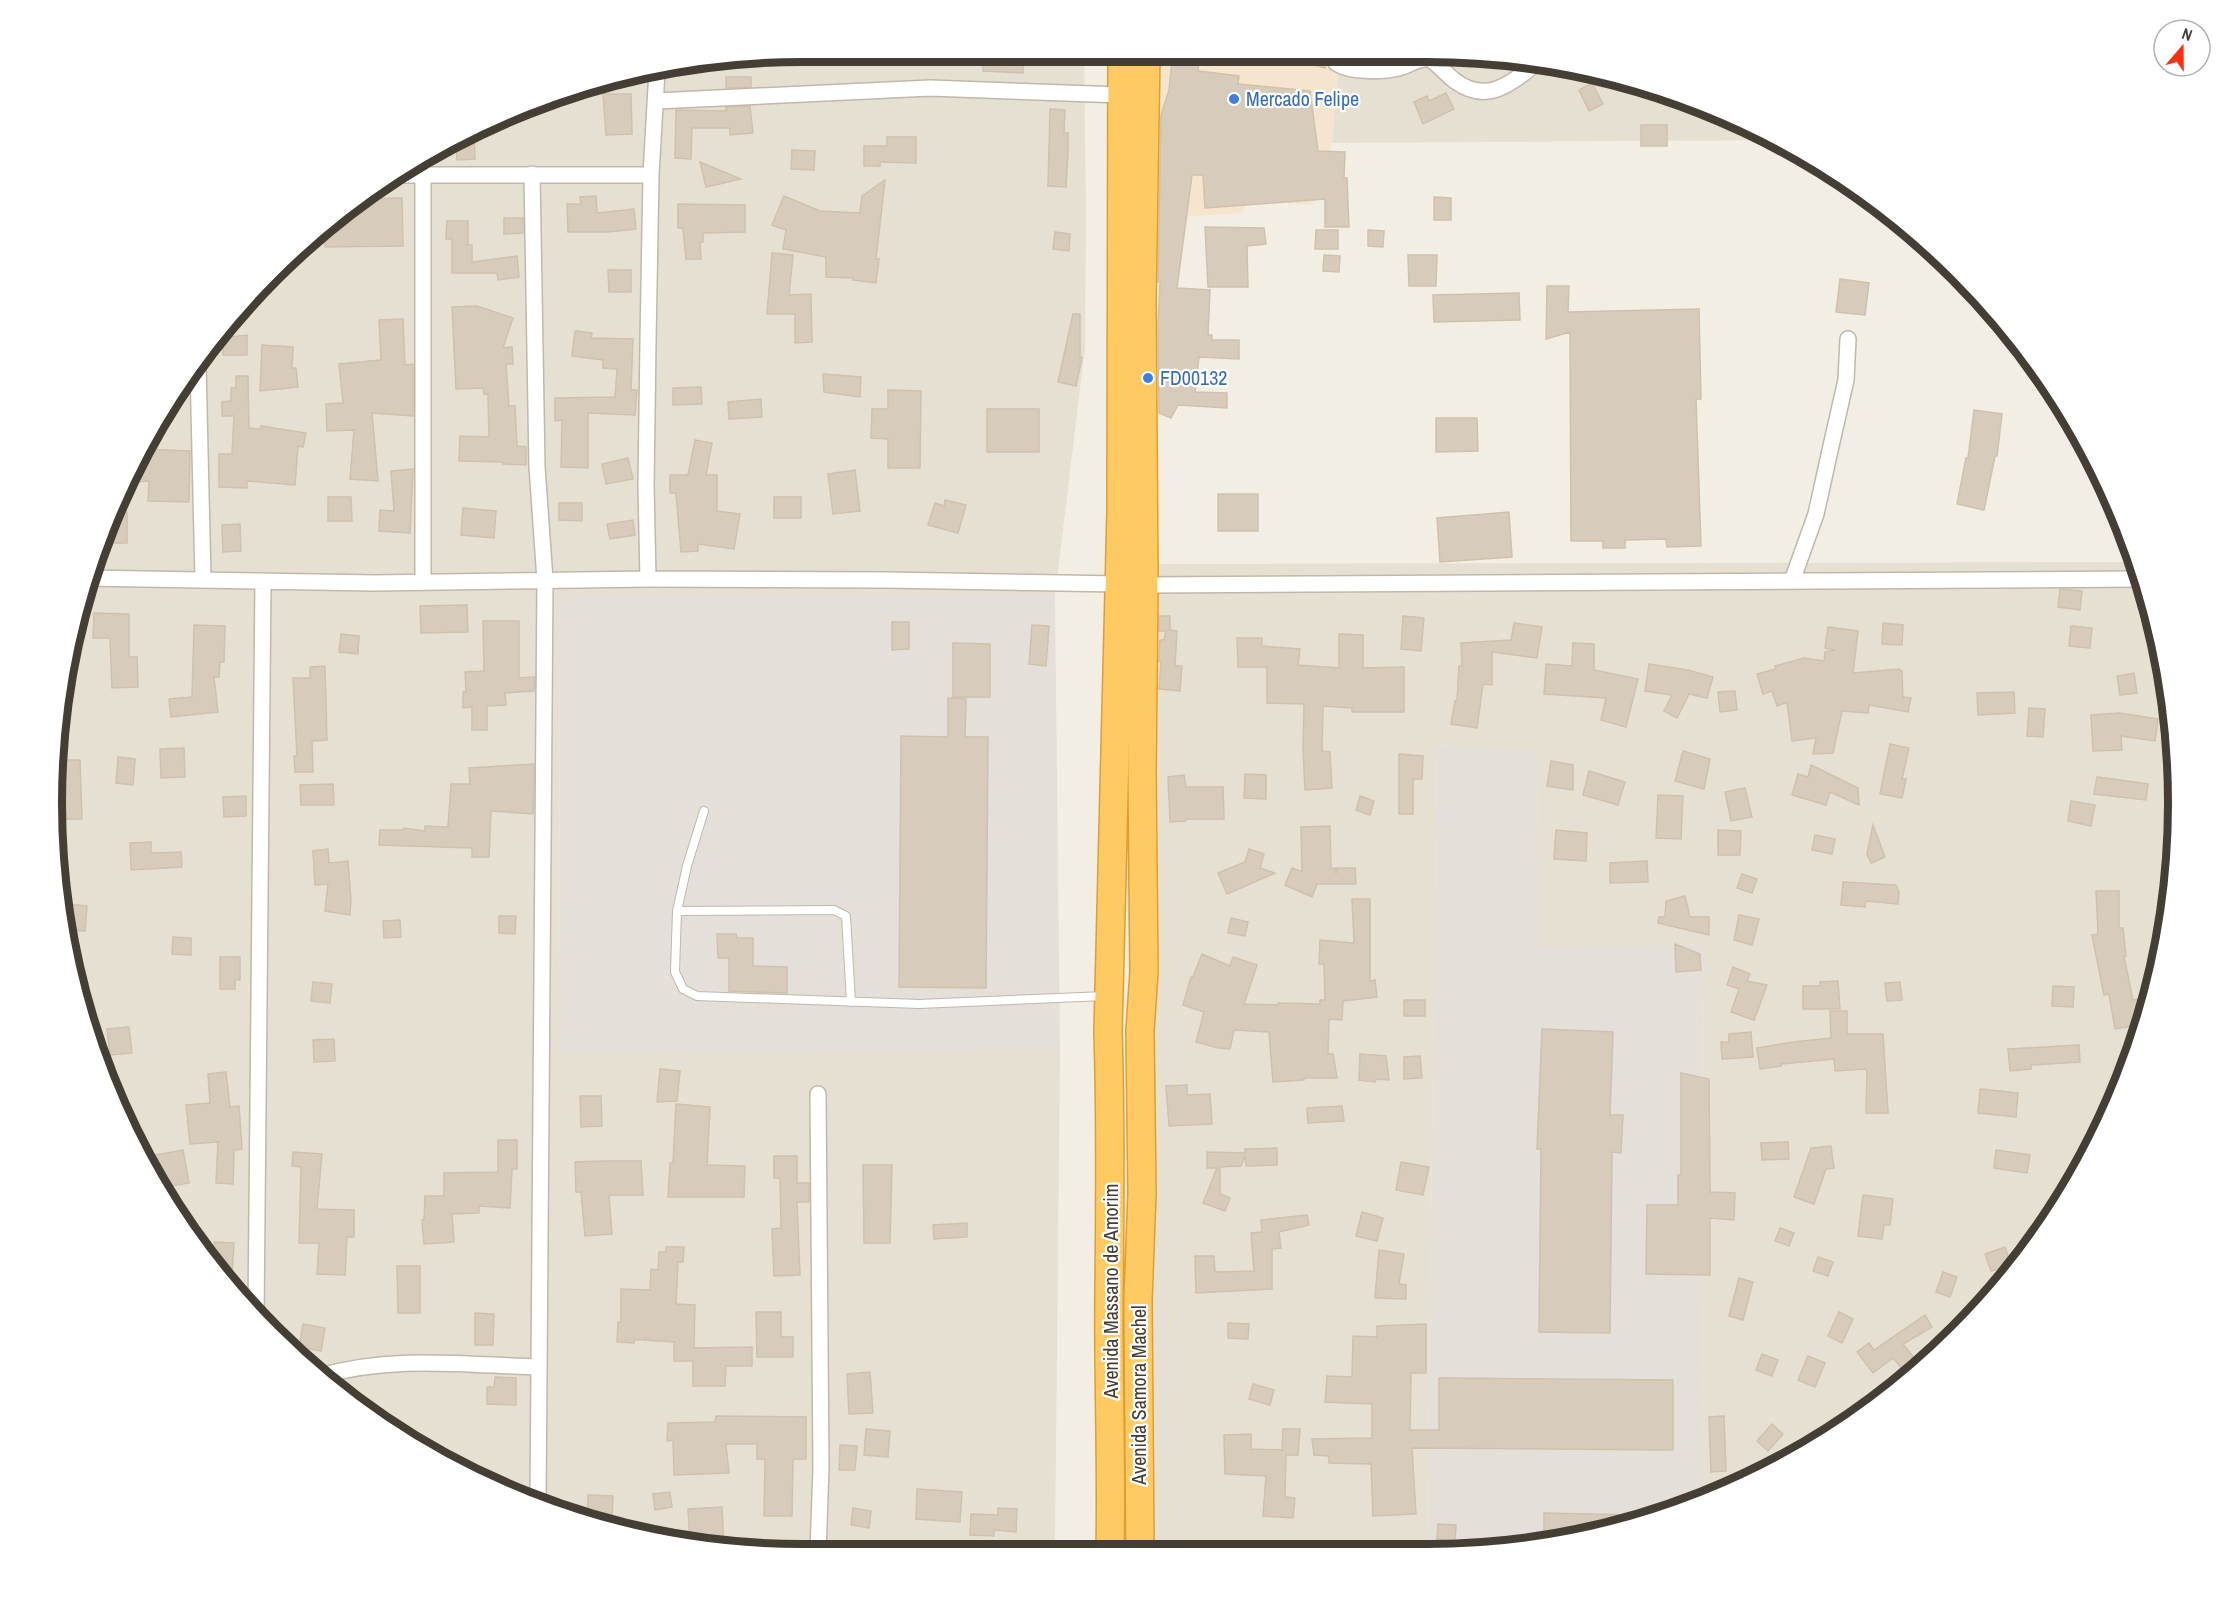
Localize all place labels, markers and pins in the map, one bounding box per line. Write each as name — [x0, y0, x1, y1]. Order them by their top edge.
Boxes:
place label: Mercado Felipe — [1246, 85, 1359, 112]
marker: Mercado Felipe — [1227, 92, 1241, 106]
place label: FD00132 — [1160, 364, 1227, 391]
marker: FD00132 — [1141, 371, 1155, 385]

